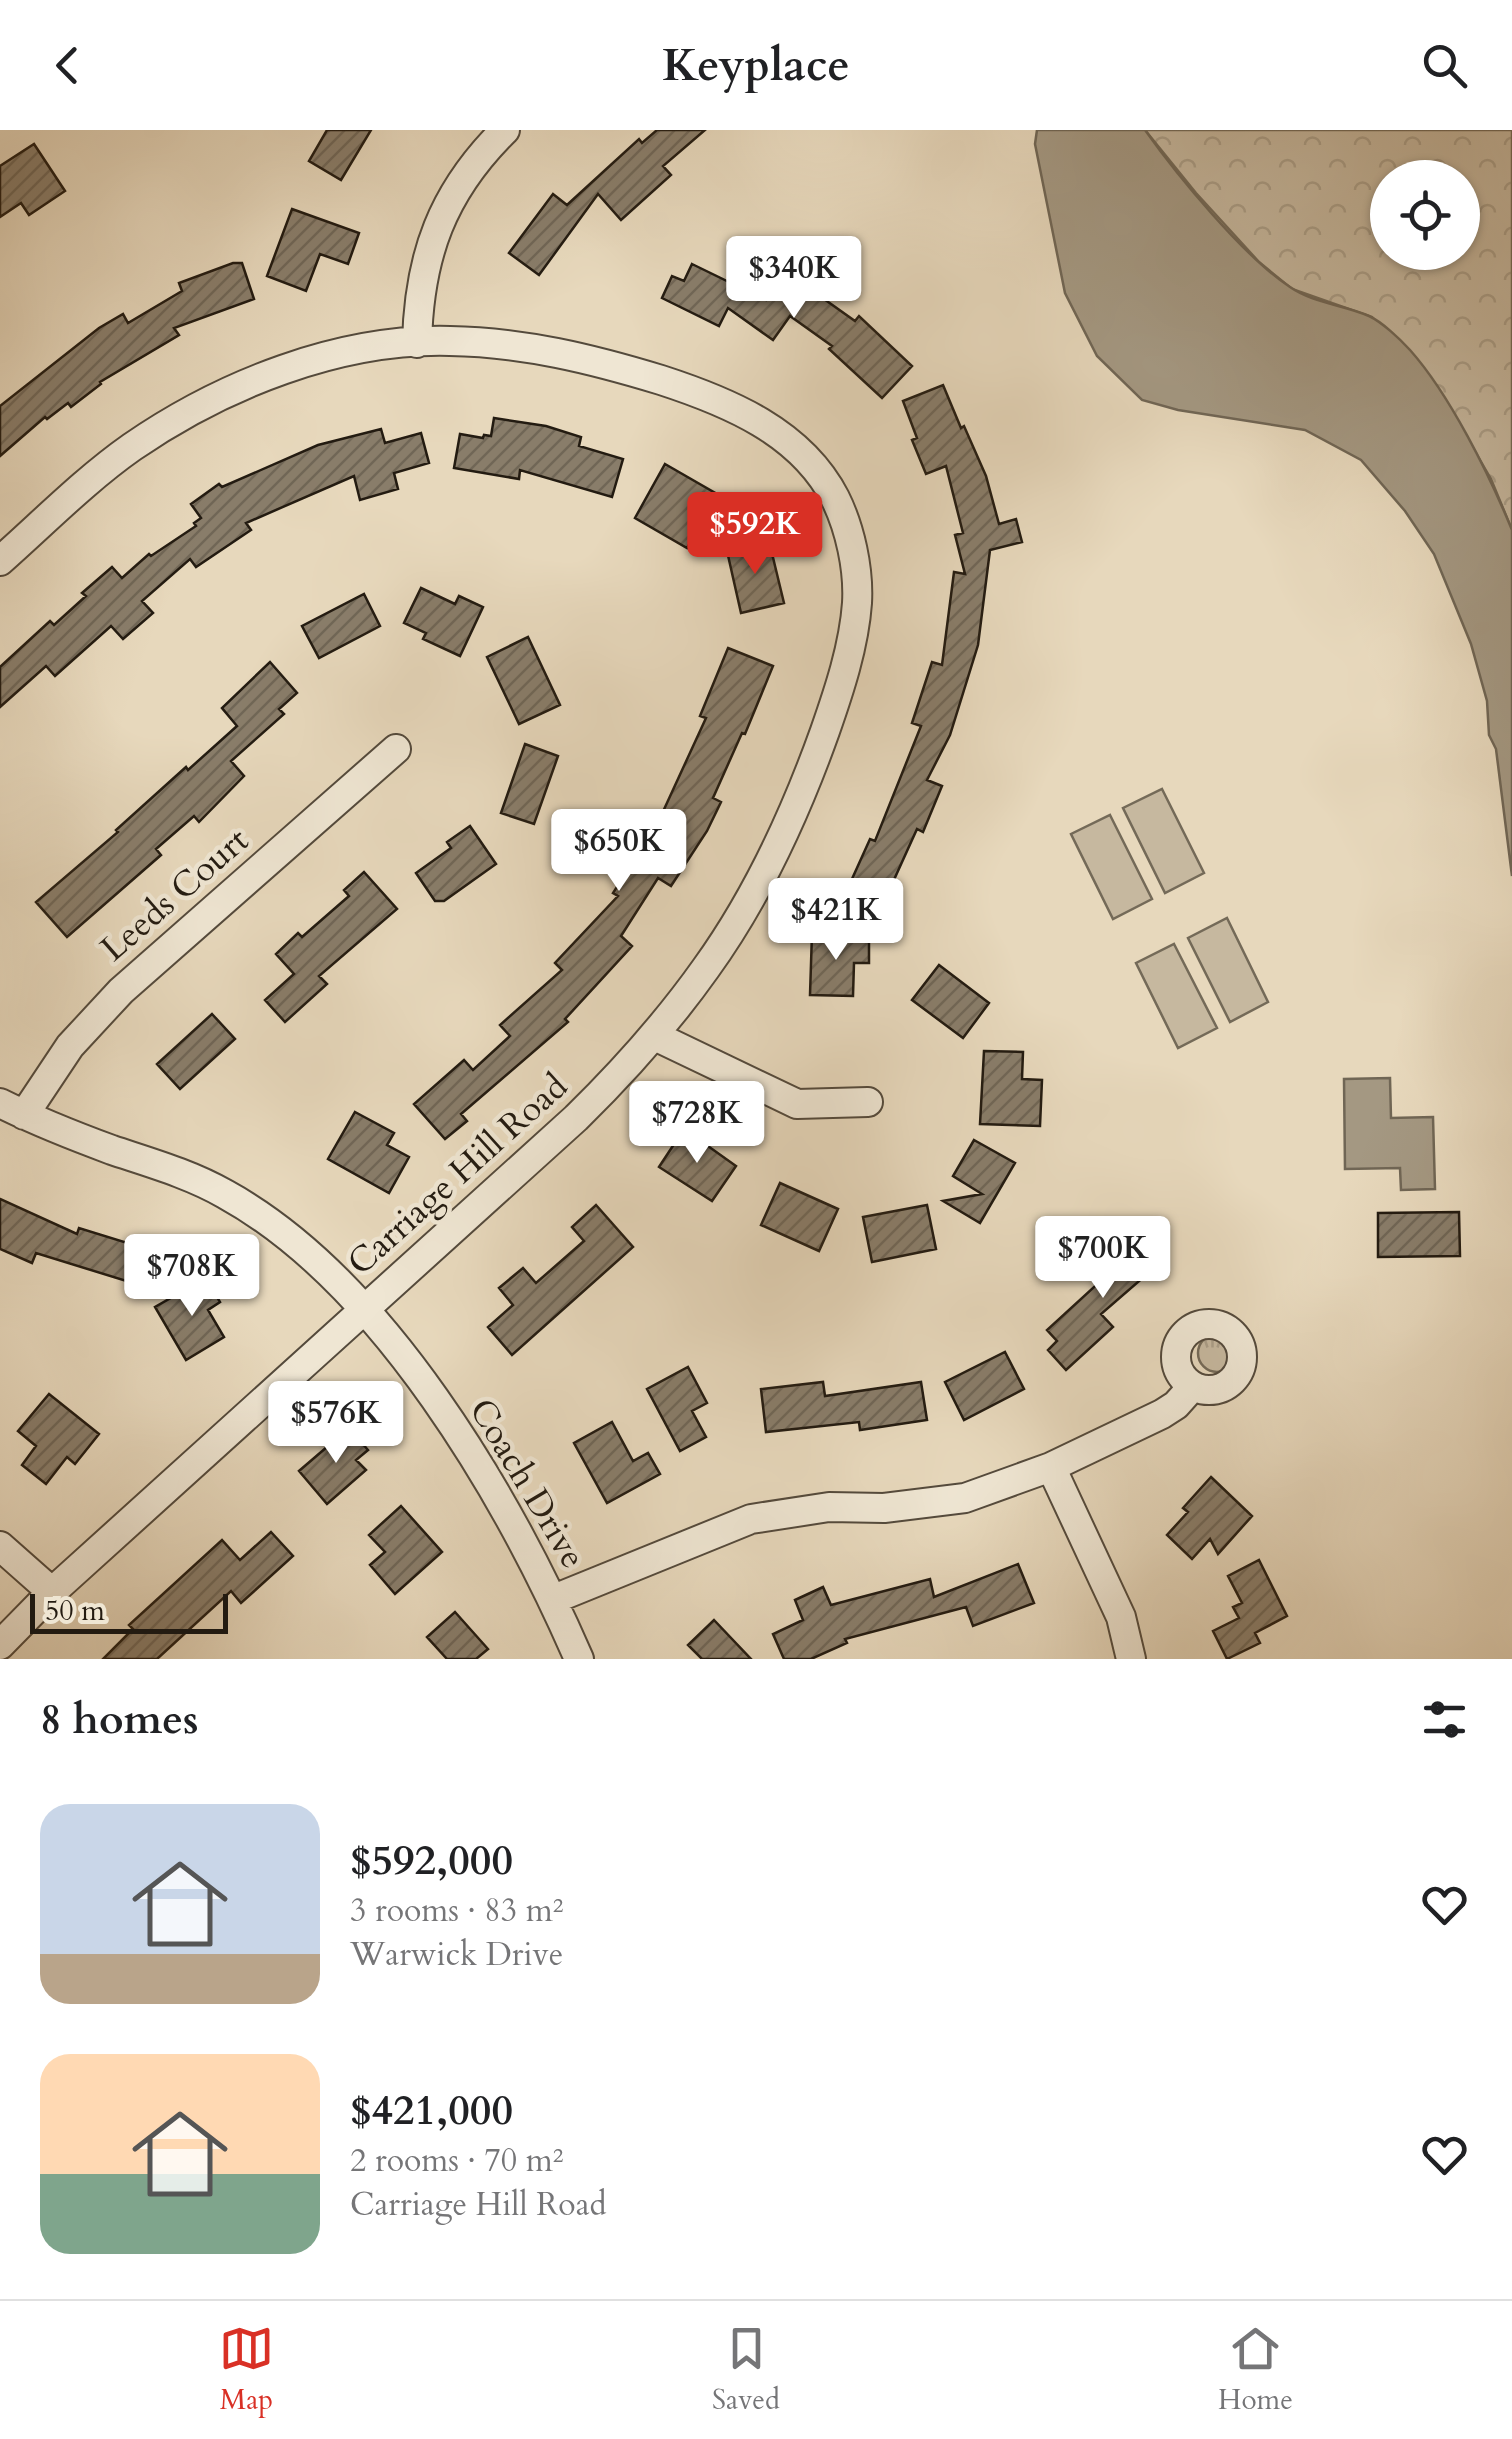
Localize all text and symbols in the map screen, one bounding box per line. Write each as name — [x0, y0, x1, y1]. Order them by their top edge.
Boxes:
text: Keyplace — [662, 35, 850, 96]
icon: back — [40, 38, 95, 93]
icon: search — [1417, 38, 1472, 93]
map controls — [1370, 160, 1480, 270]
button: locate — [1370, 160, 1480, 270]
pin: $340K — [724, 236, 864, 321]
text: $340K — [748, 246, 840, 290]
pin: $592K — [685, 492, 825, 577]
text: $592K — [709, 502, 801, 546]
pin: $650K — [549, 809, 689, 894]
street label: Leeds Court — [90, 817, 259, 972]
text: $650K — [573, 819, 665, 863]
pin: $421K — [766, 878, 906, 963]
text: $421K — [790, 888, 882, 932]
street label: Carriage Hill Road — [337, 1063, 578, 1286]
pin: $728K — [627, 1081, 767, 1166]
text: $728K — [651, 1091, 743, 1135]
pin: $700K — [1033, 1216, 1173, 1301]
text: $700K — [1057, 1226, 1149, 1270]
pin: $708K — [122, 1234, 262, 1319]
text: $708K — [146, 1244, 238, 1288]
pin: $576K — [266, 1381, 406, 1466]
street label: Coach Drive — [458, 1390, 597, 1577]
text: $576K — [290, 1391, 382, 1435]
scale bar — [30, 1589, 228, 1634]
text: 50 m — [45, 1592, 105, 1630]
text: 8 homes — [40, 1691, 198, 1748]
icon: filters — [1417, 1692, 1472, 1747]
text: $592,000 — [350, 1832, 513, 1889]
icon: home — [120, 1844, 240, 1964]
icon: heart — [1417, 1877, 1472, 1932]
text: 3 rooms · 83 m² — [350, 1889, 563, 1933]
text: Warwick Drive — [350, 1933, 563, 1977]
text: $421,000 — [350, 2082, 513, 2139]
icon: home — [120, 2094, 240, 2214]
icon: heart — [1417, 2127, 1472, 2182]
text: 2 rooms · 70 m² — [350, 2139, 563, 2183]
text: Carriage Hill Road — [350, 2183, 606, 2227]
tab: Map — [219, 2321, 274, 2419]
tab: Saved — [712, 2321, 780, 2419]
tab: Home — [1218, 2321, 1293, 2419]

